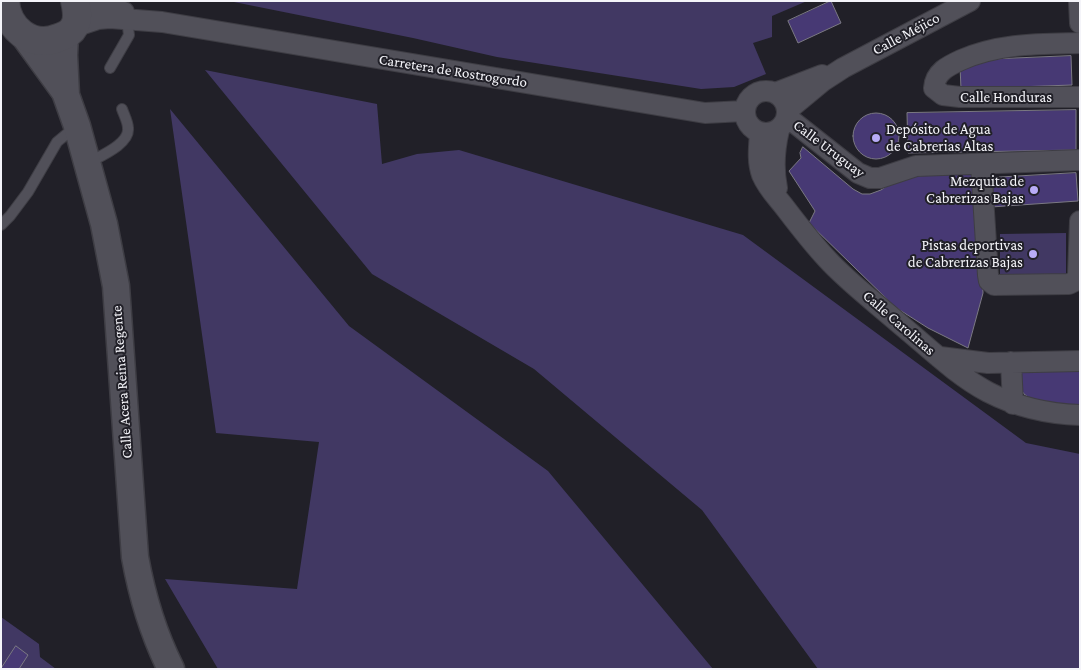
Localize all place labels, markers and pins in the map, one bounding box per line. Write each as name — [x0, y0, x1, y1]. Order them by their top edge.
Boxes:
place label: Depósito de Agua de Cabrerias Altas — [886, 120, 993, 155]
marker: Depósito de Agua de Cabrerias Altas — [870, 132, 882, 144]
place label: Mezquita de Cabrerizas Bajas — [926, 172, 1024, 207]
marker: Mezquita de Cabrerizas Bajas — [1028, 184, 1040, 196]
place label: Pistas deportivas de Cabrerizas Bajas — [908, 236, 1023, 271]
marker: Pistas deportivas de Cabrerizas Bajas — [1027, 248, 1039, 260]

